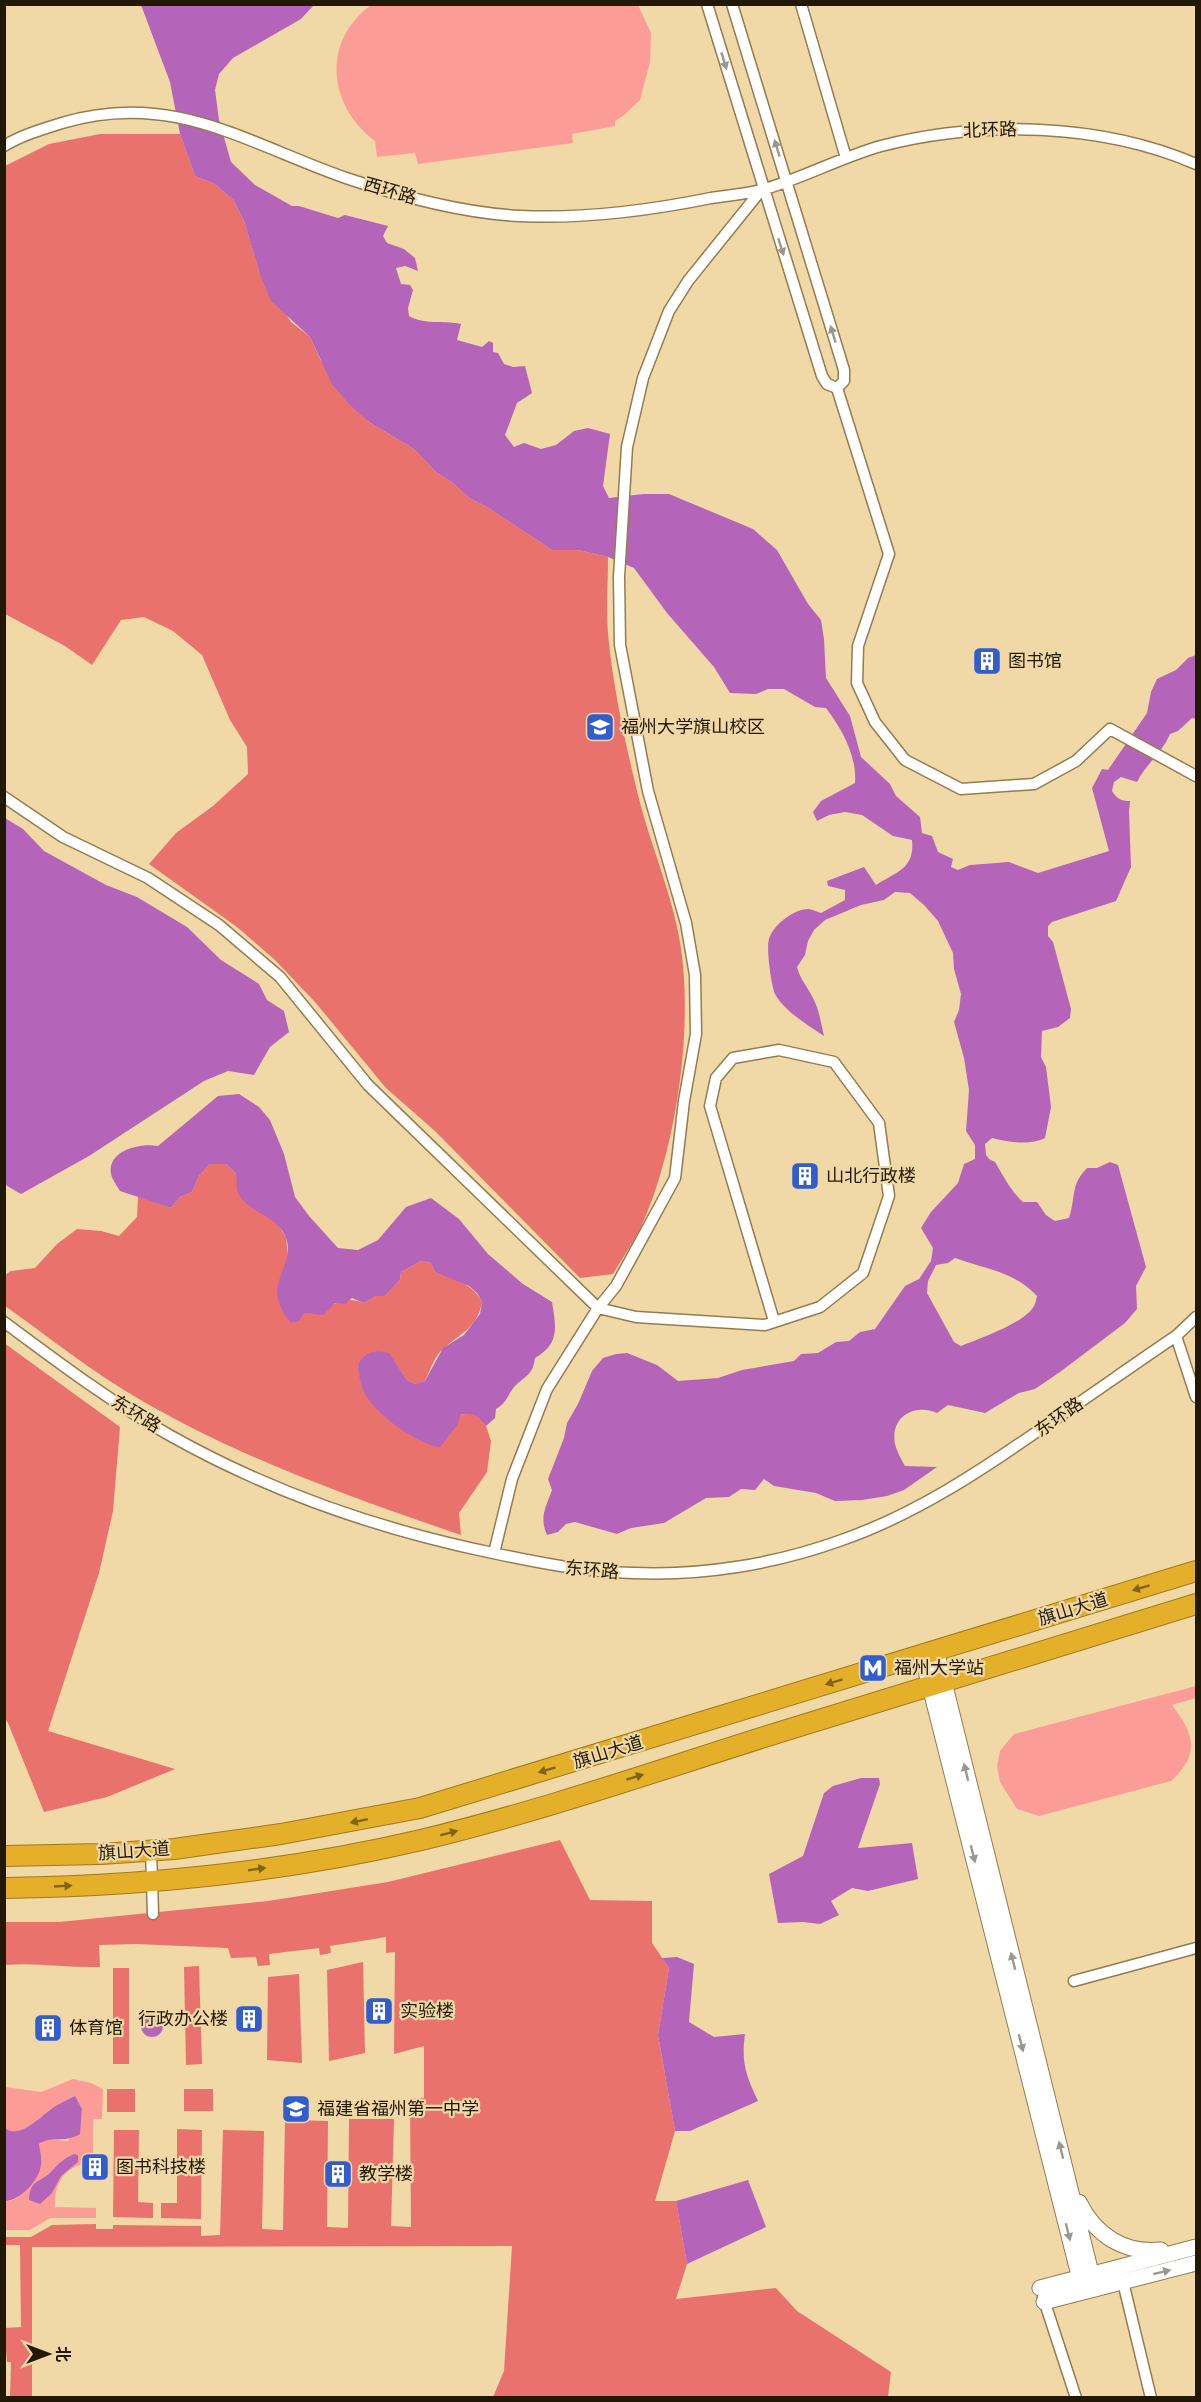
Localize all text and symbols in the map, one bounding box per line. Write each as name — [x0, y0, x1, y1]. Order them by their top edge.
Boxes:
one-way arrow — [720, 52, 729, 70]
street label: 北环路 — [963, 115, 1017, 144]
one-way arrow — [772, 139, 781, 157]
street label: 西环路 — [360, 170, 420, 211]
one-way arrow — [777, 238, 786, 256]
one-way arrow — [828, 325, 837, 343]
building icon: 图书馆 — [971, 645, 1003, 677]
place label: 图书馆 — [1008, 647, 1062, 674]
school or university icon: 福州大学旗山校区 — [584, 711, 616, 743]
place label: 福州大学旗山校区 — [621, 713, 765, 740]
building icon: 山北行政楼 — [789, 1160, 821, 1192]
place label: 山北行政楼 — [826, 1162, 916, 1189]
street label: 东环路 — [106, 1388, 166, 1439]
street label: 东环路 — [1029, 1390, 1089, 1443]
street label: 东环路 — [564, 1554, 620, 1585]
one-way arrow — [1132, 1584, 1150, 1594]
street label: 旗山大道 — [1034, 1585, 1111, 1632]
metro station icon: 福州大学站 — [857, 1652, 889, 1684]
place label: 福州大学站 — [894, 1654, 984, 1681]
one-way arrow — [825, 1678, 843, 1687]
street label: 旗山大道 — [569, 1728, 646, 1775]
one-way arrow — [961, 1763, 970, 1781]
one-way arrow — [538, 1766, 556, 1776]
one-way arrow — [626, 1772, 644, 1781]
one-way arrow — [349, 1817, 368, 1826]
one-way arrow — [440, 1828, 458, 1837]
street label: 旗山大道 — [97, 1835, 171, 1866]
one-way arrow — [969, 1845, 978, 1863]
one-way arrow — [248, 1864, 267, 1874]
one-way arrow — [53, 1882, 72, 1891]
one-way arrow — [1008, 1952, 1018, 1970]
building icon: 实验楼 — [363, 1995, 395, 2027]
place label: 实验楼 — [400, 1997, 454, 2024]
building icon: 行政办公楼 — [233, 2003, 265, 2035]
place label: 行政办公楼 — [138, 2005, 228, 2032]
building icon: 体育馆 — [32, 2012, 64, 2044]
place label: 体育馆 — [69, 2014, 123, 2041]
one-way arrow — [1016, 2034, 1026, 2052]
school or university icon: 福建省福州第一中学 — [280, 2093, 312, 2125]
place label: 福建省福州第一中学 — [317, 2095, 479, 2122]
one-way arrow — [1055, 2141, 1065, 2159]
building icon: 图书科技楼 — [79, 2151, 111, 2183]
place label: 图书科技楼 — [116, 2153, 206, 2180]
building icon: 教学楼 — [322, 2158, 354, 2190]
place label: 教学楼 — [359, 2160, 413, 2187]
one-way arrow — [1064, 2223, 1074, 2241]
one-way arrow — [1153, 2266, 1171, 2276]
north arrow — [18, 2324, 78, 2384]
text: 北 — [51, 2346, 75, 2362]

